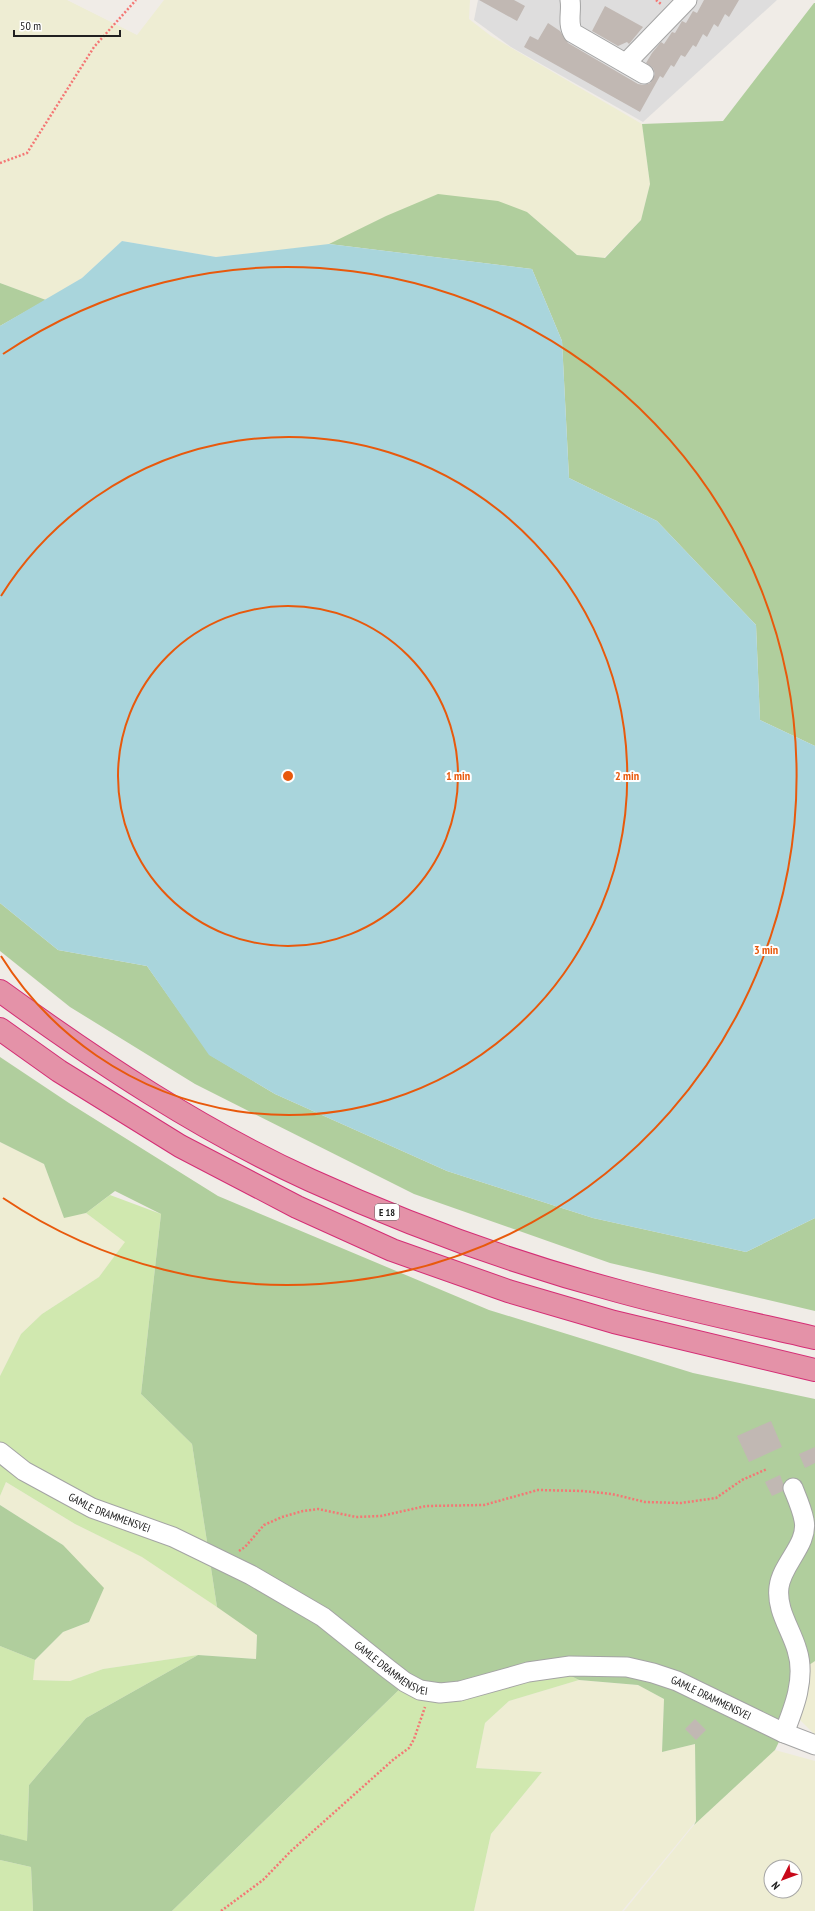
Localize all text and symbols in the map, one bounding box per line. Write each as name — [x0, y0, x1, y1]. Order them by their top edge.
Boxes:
scale bar — [14, 12, 120, 38]
text: 50 m — [20, 18, 41, 33]
text: 1 min — [446, 768, 470, 783]
text: 2 min — [615, 768, 639, 783]
centre of rings — [281, 769, 295, 783]
text: 3 min — [754, 942, 778, 957]
road number: E 18 — [375, 1204, 399, 1220]
street label: GAMLE DRAMMENSVEI — [66, 1490, 152, 1535]
street label: GAMLE DRAMMENSVEI — [352, 1638, 429, 1698]
street label: GAMLE DRAMMENSVEI — [669, 1673, 753, 1723]
north arrow — [763, 1859, 803, 1899]
text: N — [768, 1879, 783, 1893]

